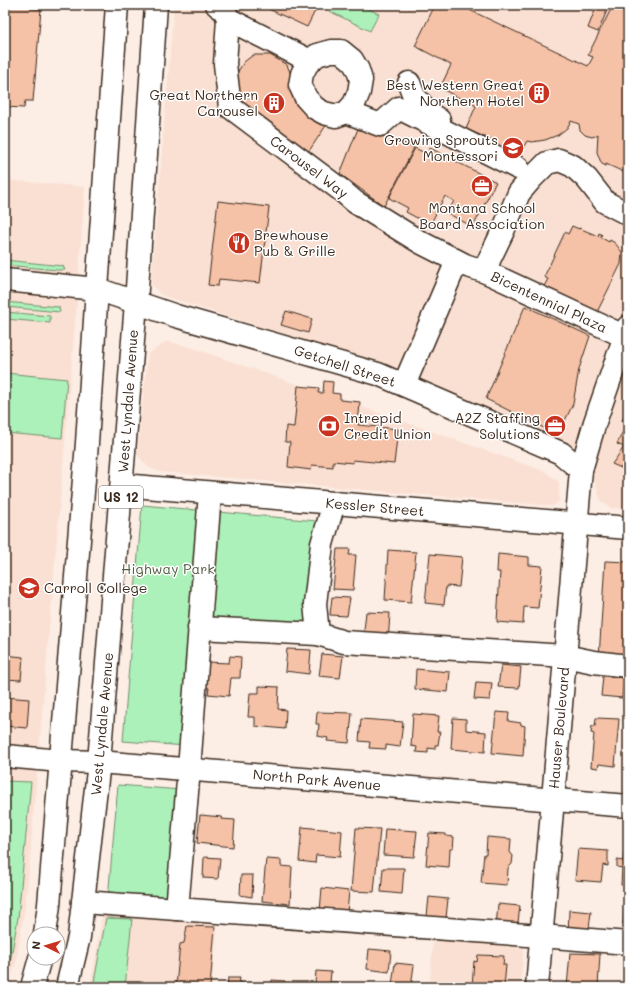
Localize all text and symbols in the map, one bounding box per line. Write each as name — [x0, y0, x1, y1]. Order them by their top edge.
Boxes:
place label: Best Western Great Northern Hotel — [386, 75, 524, 110]
building icon: Best Western Great Northern Hotel — [526, 80, 552, 106]
place label: Great Northern Carousel — [149, 85, 258, 120]
building icon: Great Northern Carousel — [261, 90, 287, 116]
place label: Growing Sprouts Montessori — [384, 130, 498, 165]
street label: Carousel Way — [266, 131, 352, 202]
school or university icon: Growing Sprouts Montessori — [500, 135, 526, 161]
office icon: Montana School Board Association — [469, 173, 495, 199]
place label: Montana School Board Association — [419, 198, 545, 233]
place label: Brewhouse Pub & Grille — [254, 225, 336, 260]
restaurant icon: Brewhouse Pub & Grille — [226, 230, 252, 256]
street label: Bicentennial Plaza — [488, 266, 610, 337]
street label: West Lyndale Avenue — [113, 329, 142, 473]
street label: Getchell Street — [292, 340, 399, 391]
place label: Intrepid Credit Union — [344, 408, 431, 443]
place label: A2Z Staffing Solutions — [455, 408, 540, 443]
bank icon: Intrepid Credit Union — [316, 413, 342, 439]
office icon: A2Z Staffing Solutions — [542, 413, 568, 439]
road number: US 12 — [99, 486, 143, 508]
street label: Kessler Street — [325, 493, 425, 520]
park label: Highway Park — [121, 559, 215, 578]
school or university icon: Carroll College — [16, 575, 42, 601]
place label: Carroll College — [44, 578, 147, 597]
street label: West Lyndale Avenue — [86, 652, 117, 796]
street label: Hauser Boulevard — [544, 666, 573, 790]
street label: North Park Avenue — [252, 764, 382, 795]
north arrow — [26, 926, 66, 966]
text: N — [28, 940, 43, 950]

